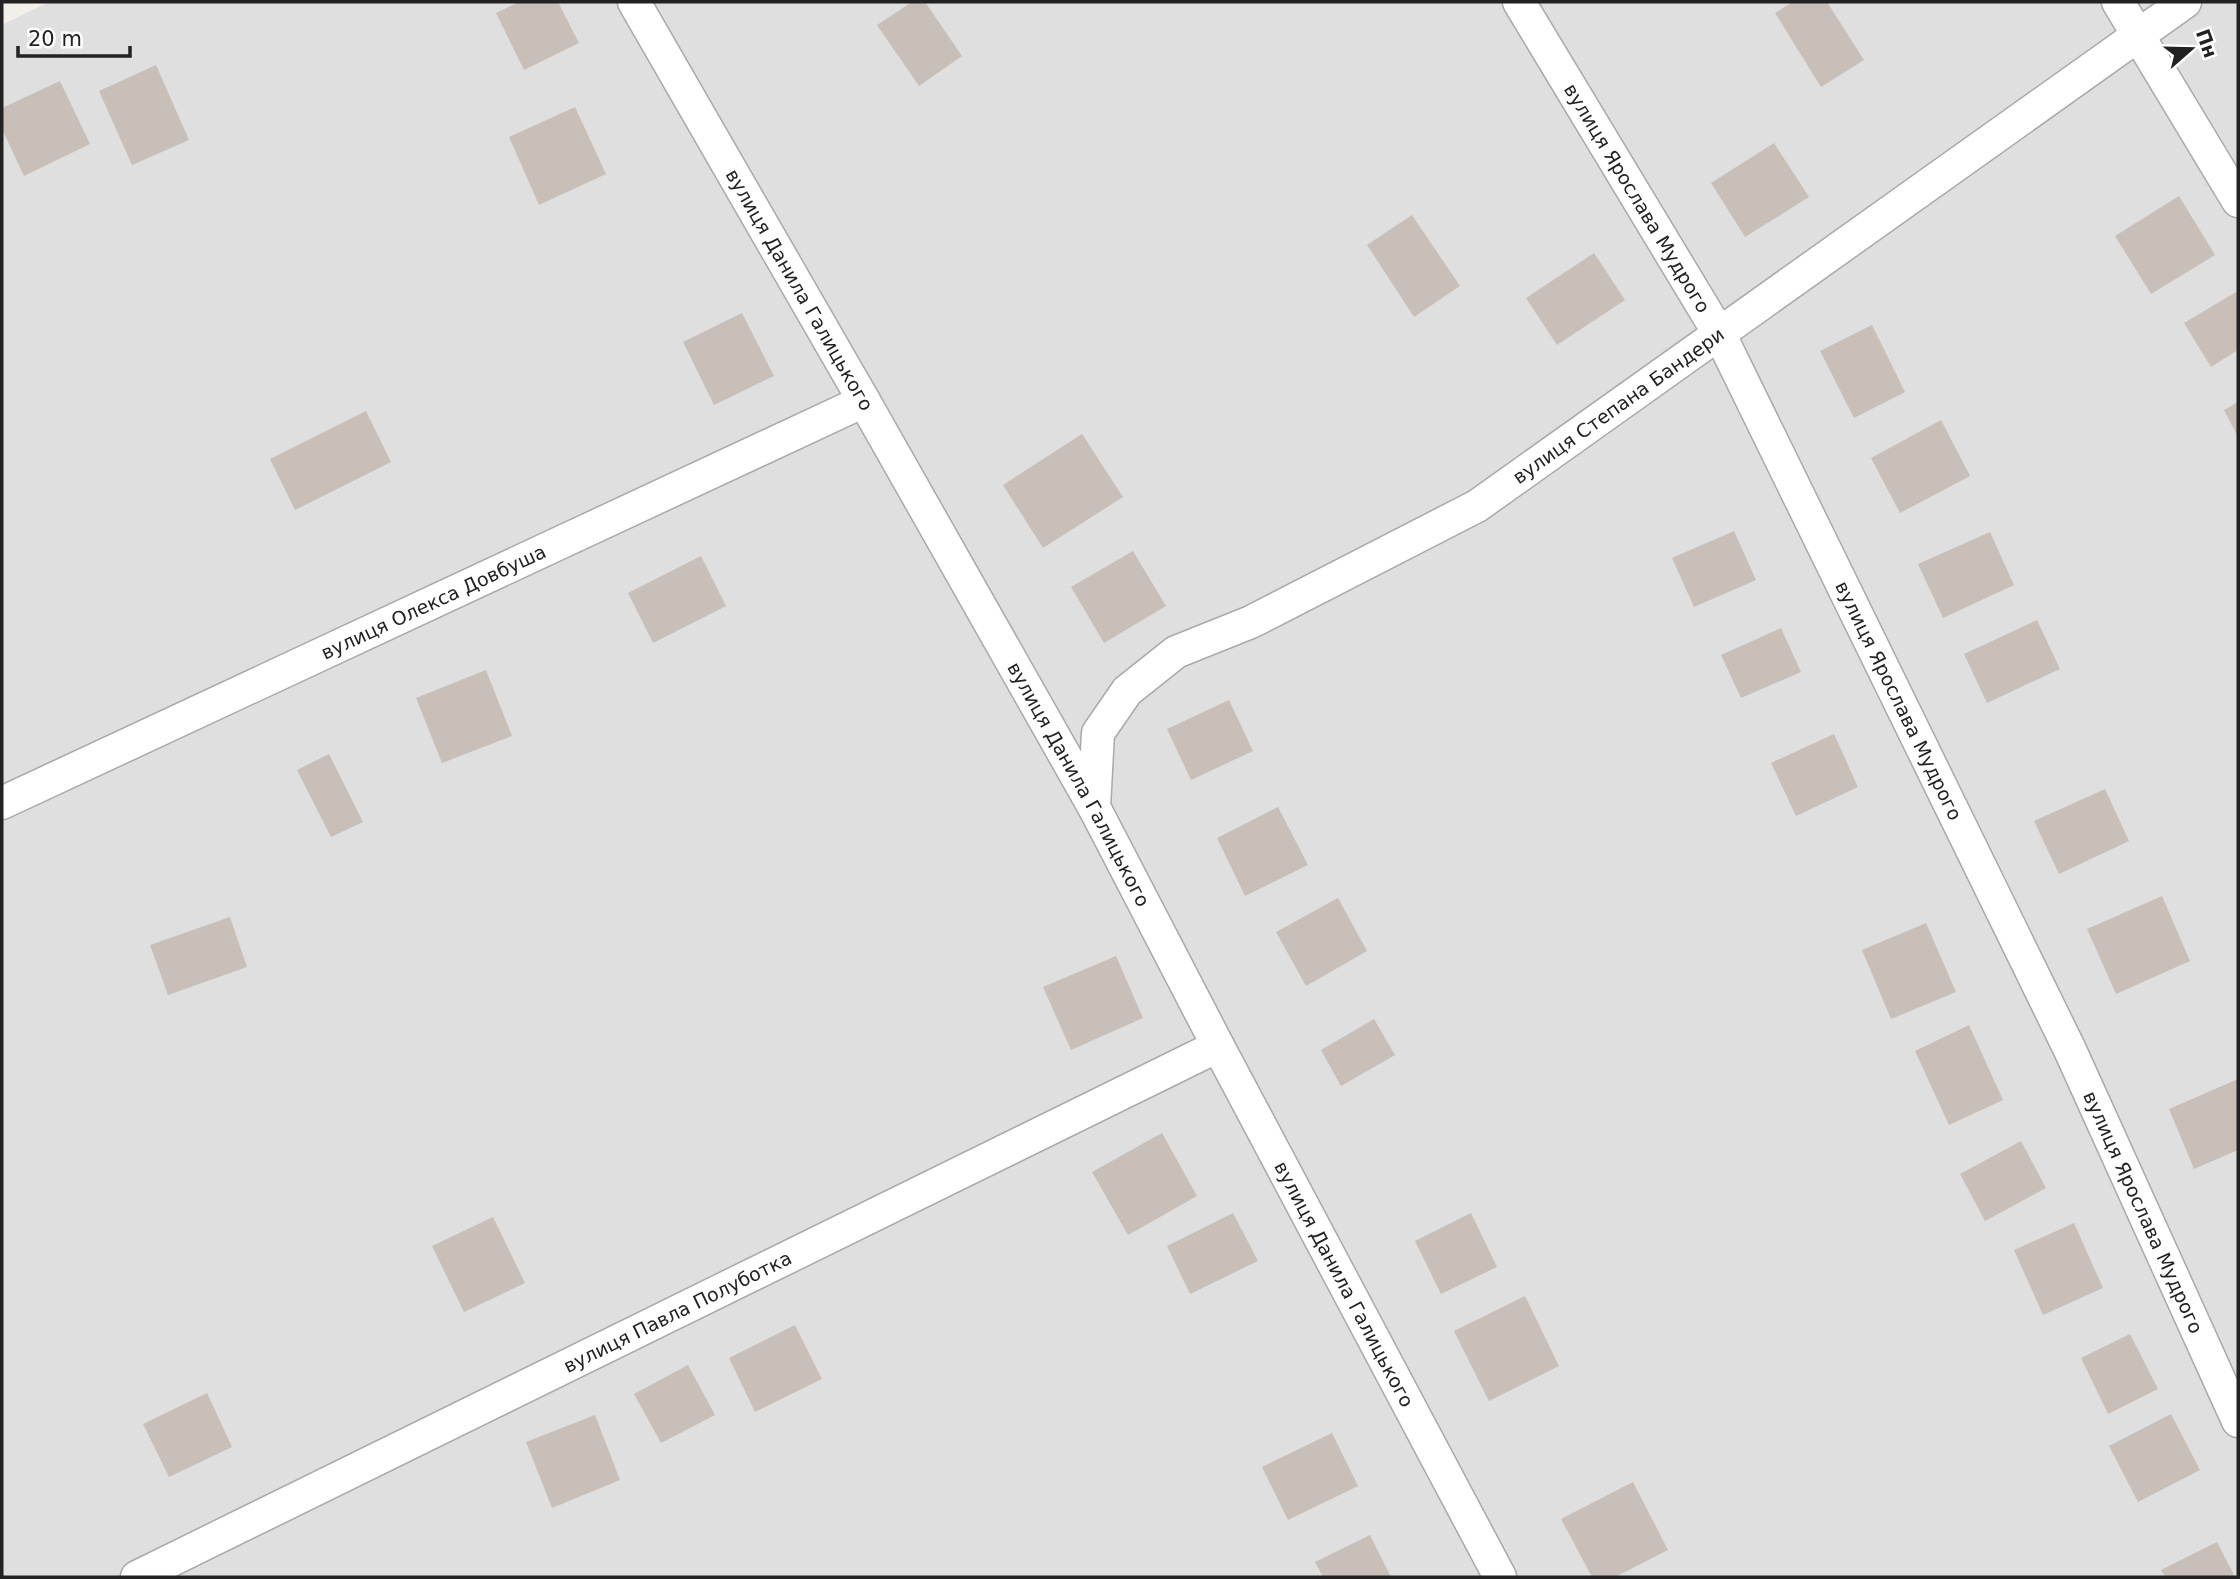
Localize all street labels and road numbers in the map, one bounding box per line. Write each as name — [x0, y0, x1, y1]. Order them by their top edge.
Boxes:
street label: вулиця Ярослава Мудрого — [1560, 80, 1715, 317]
street label: вулиця Данила Галицького — [722, 165, 878, 414]
street label: вулиця Степана Бандери — [1508, 323, 1728, 488]
street label: вулиця Олекса Довбуша — [317, 540, 549, 664]
street label: вулиця Ярослава Мудрого — [1831, 577, 1967, 824]
street label: вулиця Данила Галицького — [1003, 658, 1155, 910]
street label: вулиця Ярослава Мудрого — [2079, 1088, 2208, 1337]
street label: вулиця Данила Галицького — [1270, 1157, 1419, 1411]
street label: вулиця Павла Полуботка — [560, 1246, 795, 1377]

